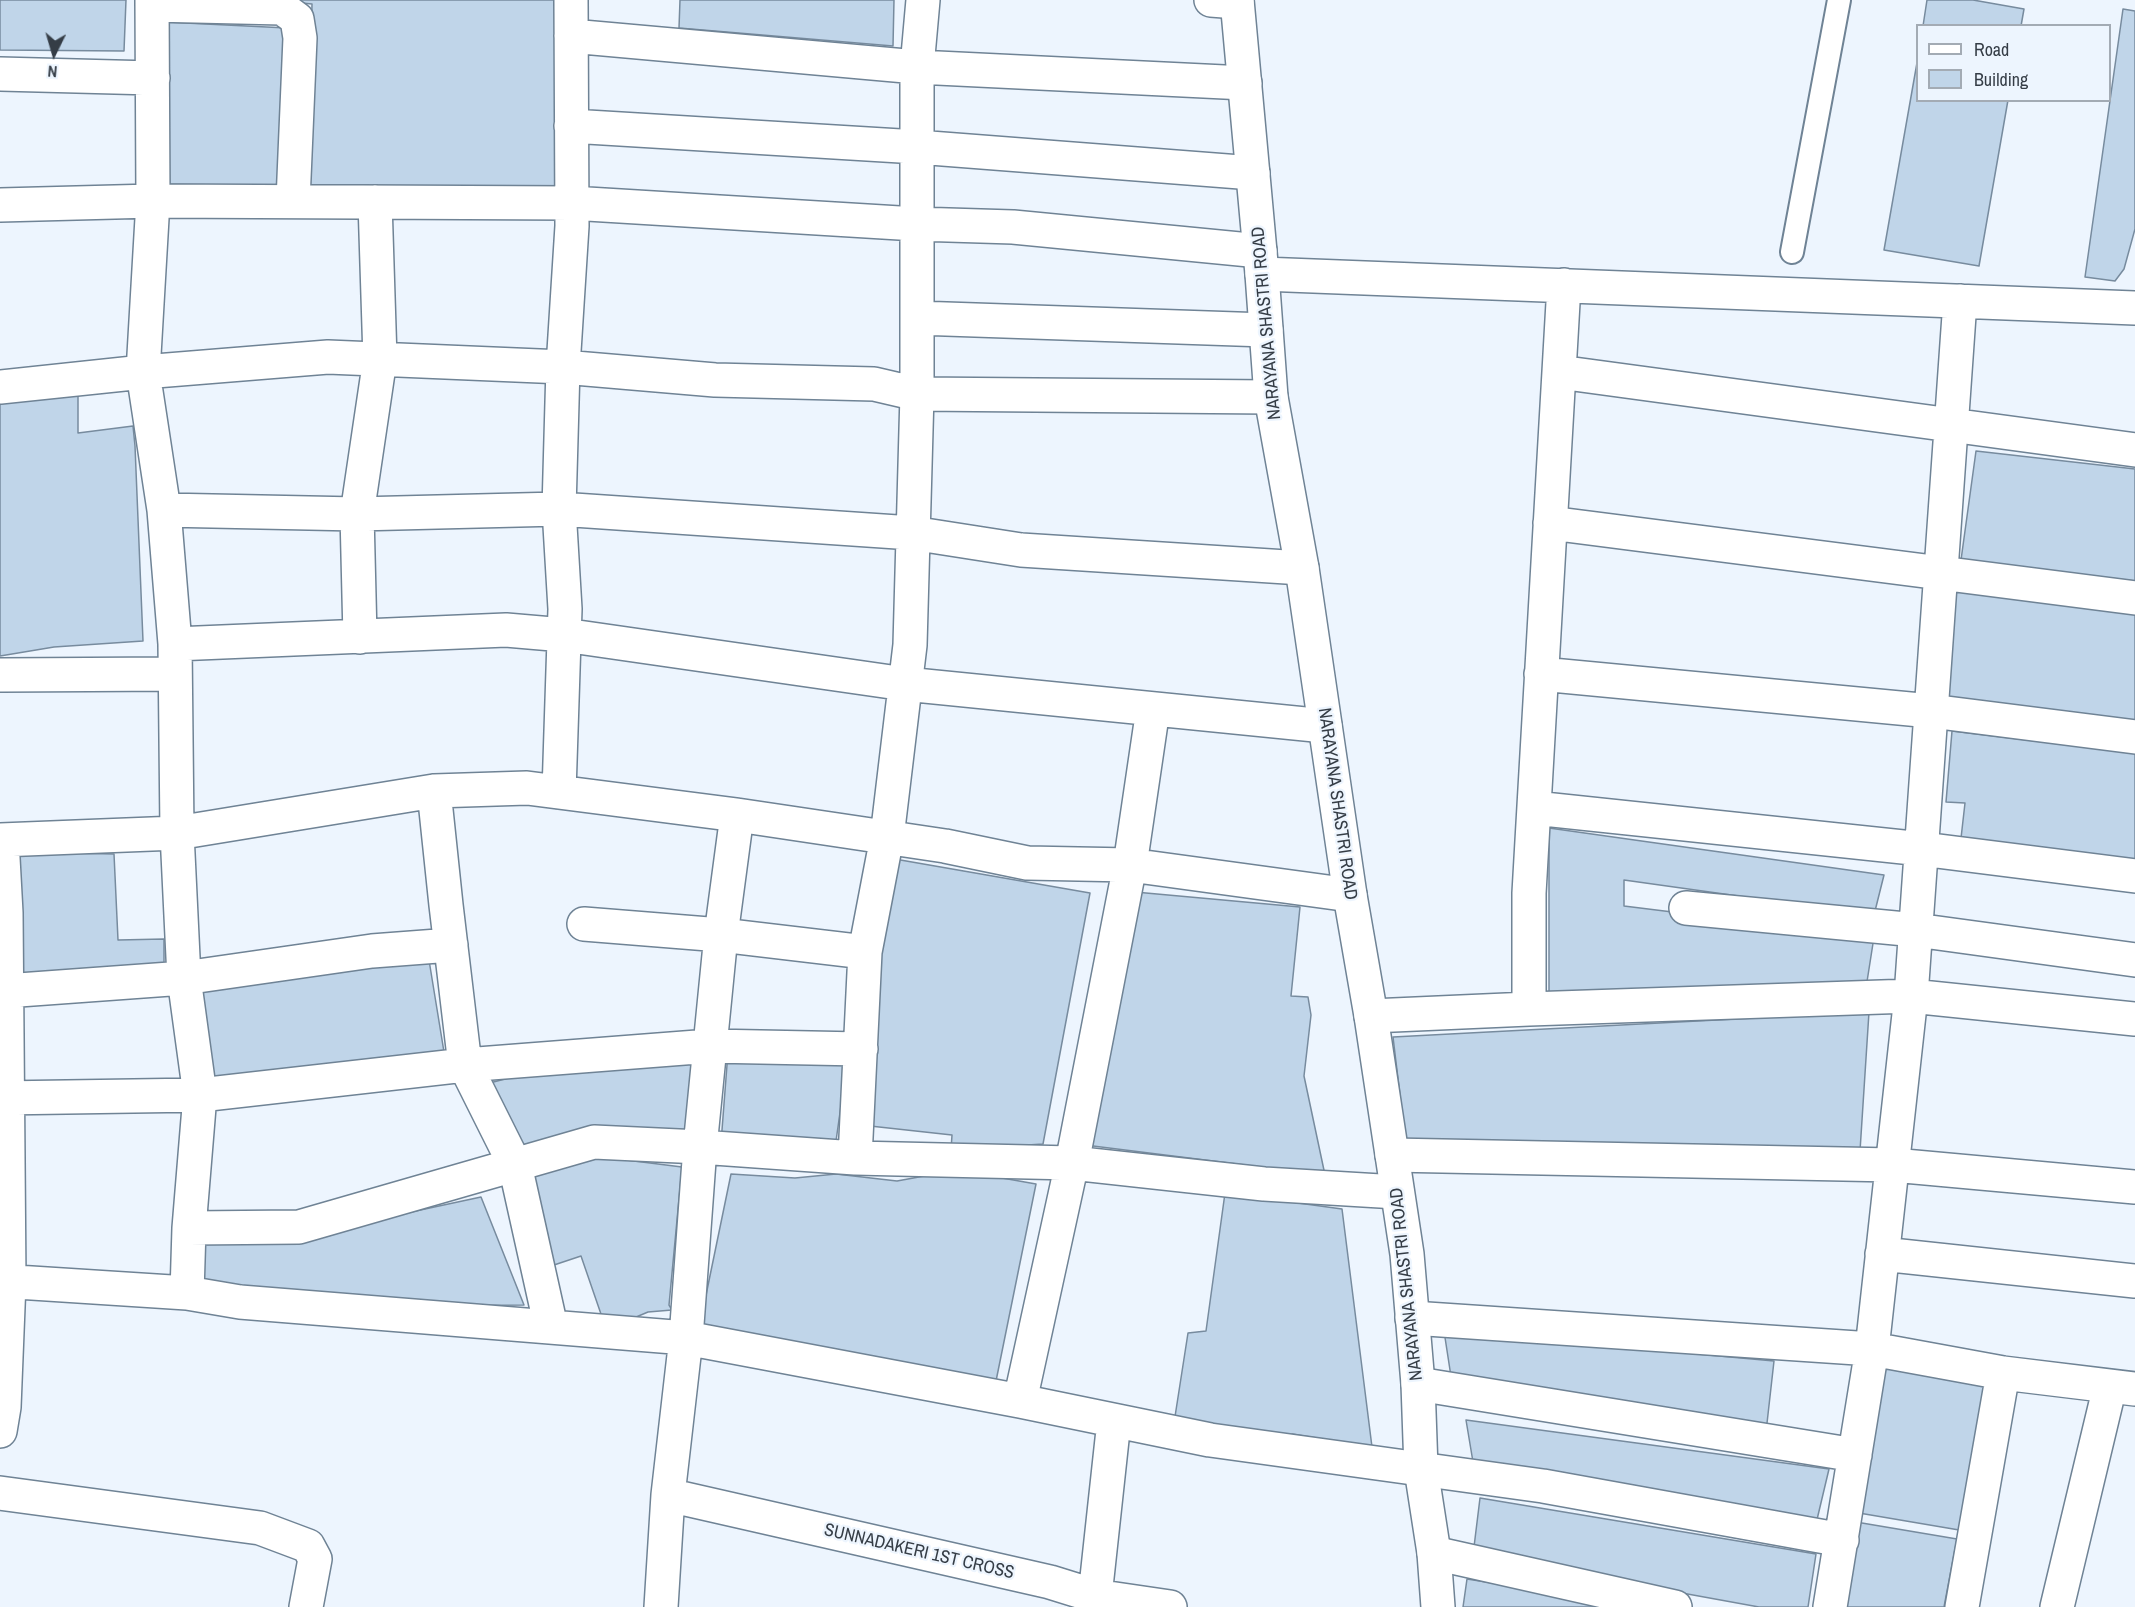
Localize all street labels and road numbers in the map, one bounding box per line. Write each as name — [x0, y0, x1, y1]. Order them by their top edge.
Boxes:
street label: NARAYANA SHASTRI ROAD — [1248, 225, 1286, 421]
street label: NARAYANA SHASTRI ROAD — [1313, 707, 1361, 901]
street label: NARAYANA SHASTRI ROAD — [1386, 1186, 1428, 1382]
street label: SUNNADAKERI 1ST CROSS — [822, 1520, 1016, 1584]

